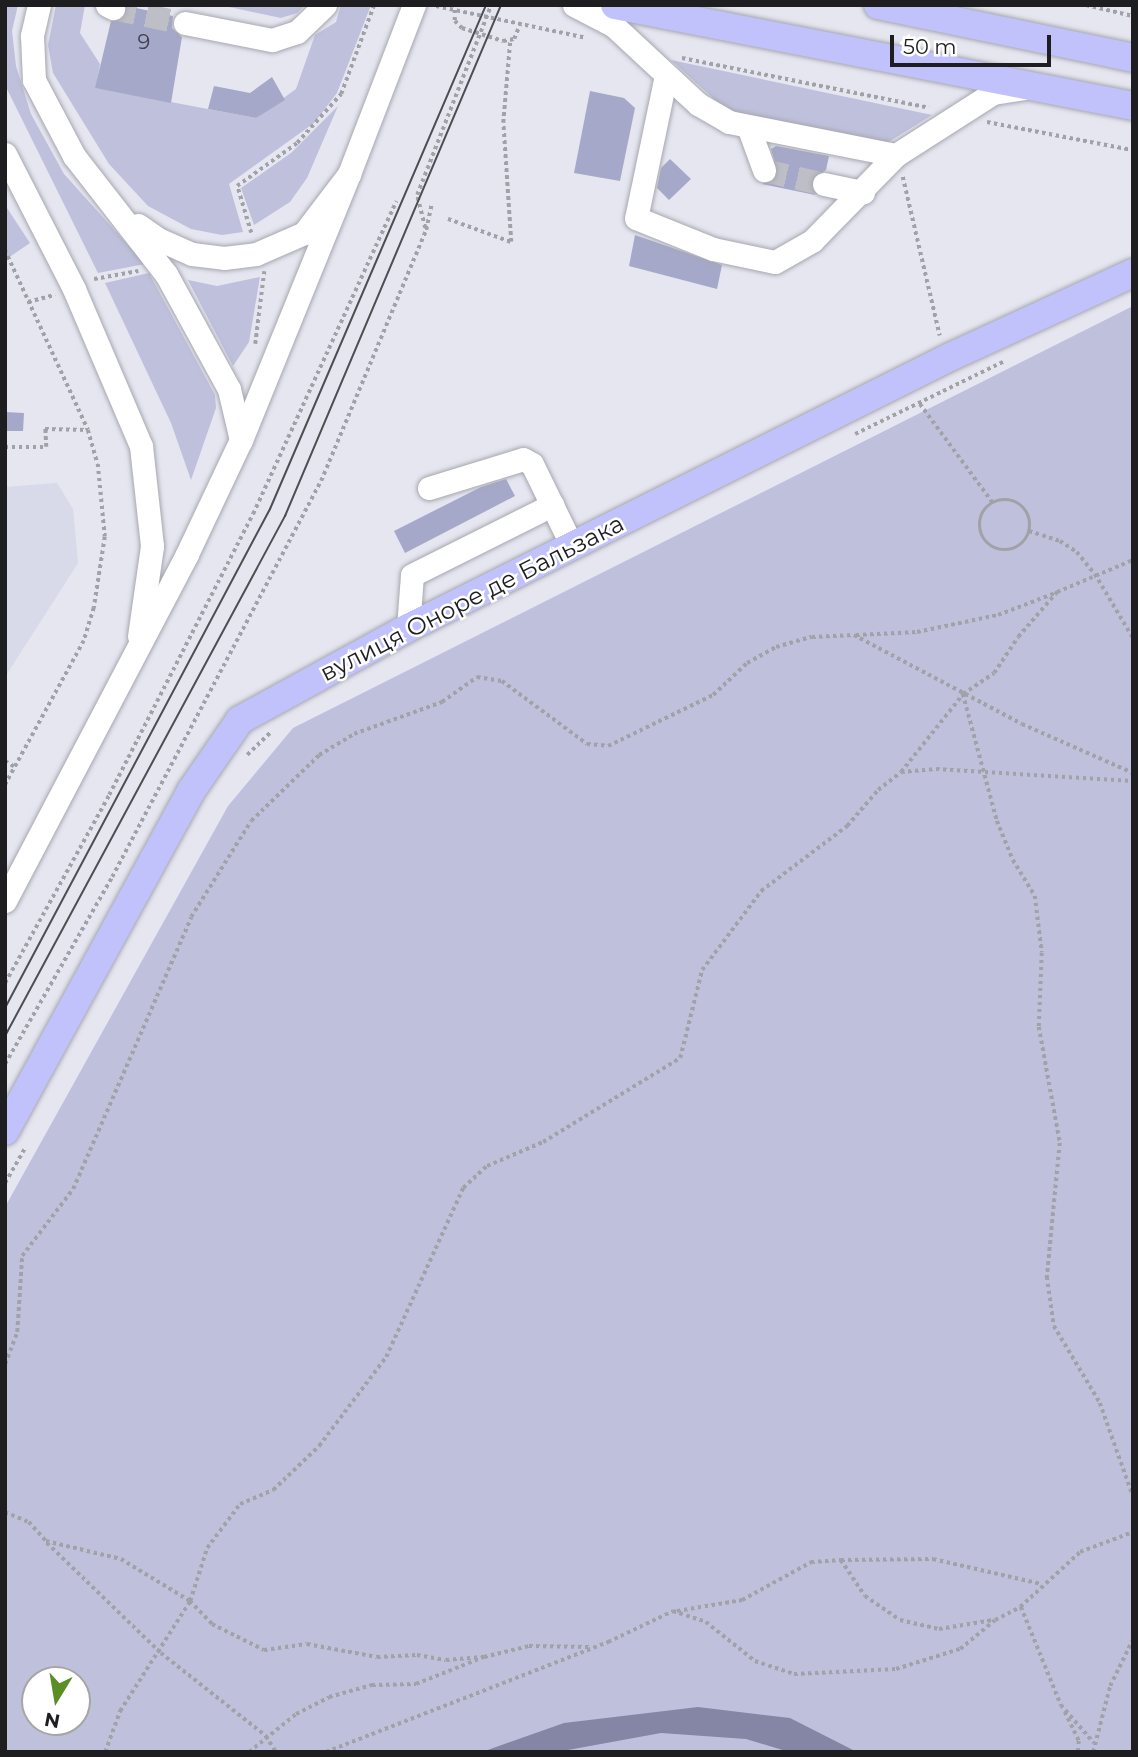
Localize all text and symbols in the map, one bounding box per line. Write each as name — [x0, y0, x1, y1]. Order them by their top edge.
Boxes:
scale bar — [893, 21, 1054, 65]
house number: 9 — [138, 29, 150, 55]
text: 50 m — [903, 34, 957, 59]
street label: вулиця Оноре де Бальзака — [315, 509, 629, 687]
north arrow — [21, 1666, 91, 1736]
text: N — [43, 1707, 62, 1733]

